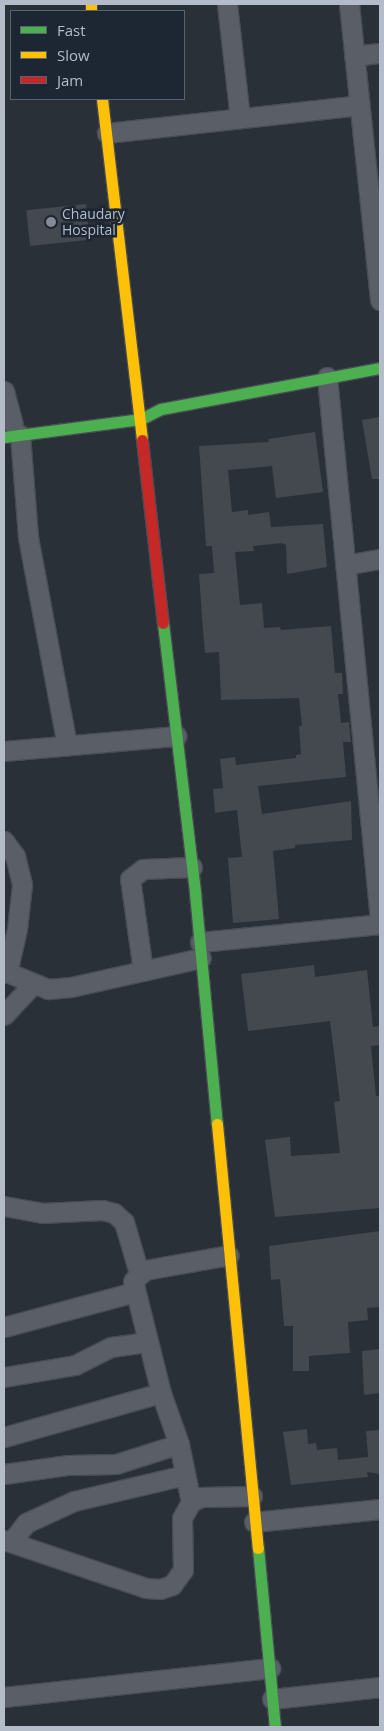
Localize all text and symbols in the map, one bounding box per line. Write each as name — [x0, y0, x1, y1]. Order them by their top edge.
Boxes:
legend — [10, 10, 185, 100]
text: Fast — [57, 20, 86, 40]
text: Slow — [57, 45, 90, 65]
text: Jam — [57, 70, 83, 90]
place label: Chaudary Hospital — [62, 206, 125, 238]
marker: Chaudary Hospital — [44, 215, 58, 229]

